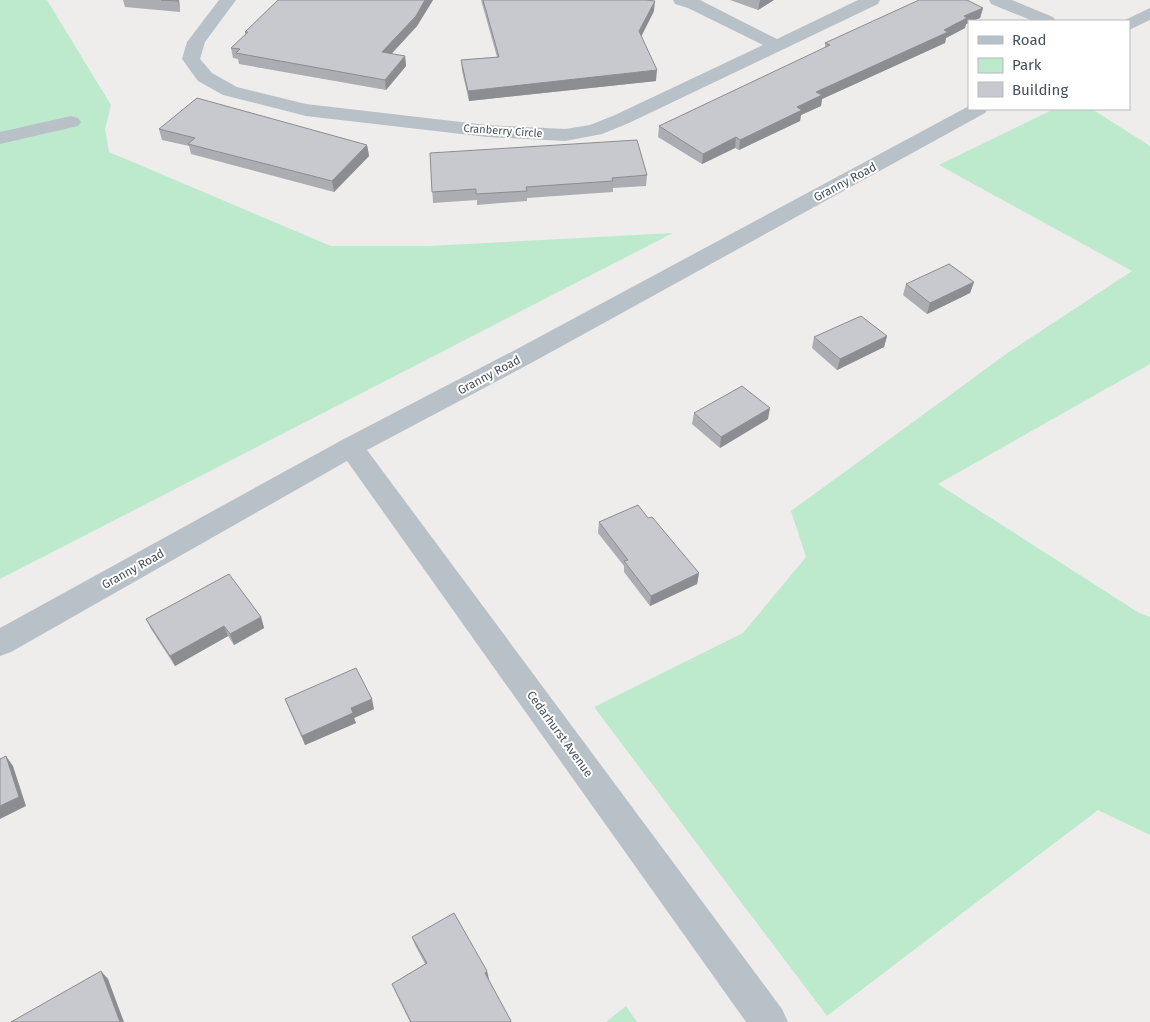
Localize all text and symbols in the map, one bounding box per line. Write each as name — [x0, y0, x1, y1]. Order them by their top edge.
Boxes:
legend — [968, 20, 1130, 110]
text: Road — [1012, 31, 1047, 49]
text: Park — [1012, 56, 1042, 74]
text: Building — [1012, 81, 1068, 99]
street label: Cranberry Circle — [463, 122, 543, 140]
street label: Granny Road — [811, 160, 879, 204]
street label: Granny Road — [455, 353, 523, 397]
street label: Granny Road — [99, 546, 167, 592]
street label: Cedarhurst Avenue — [524, 688, 596, 780]

